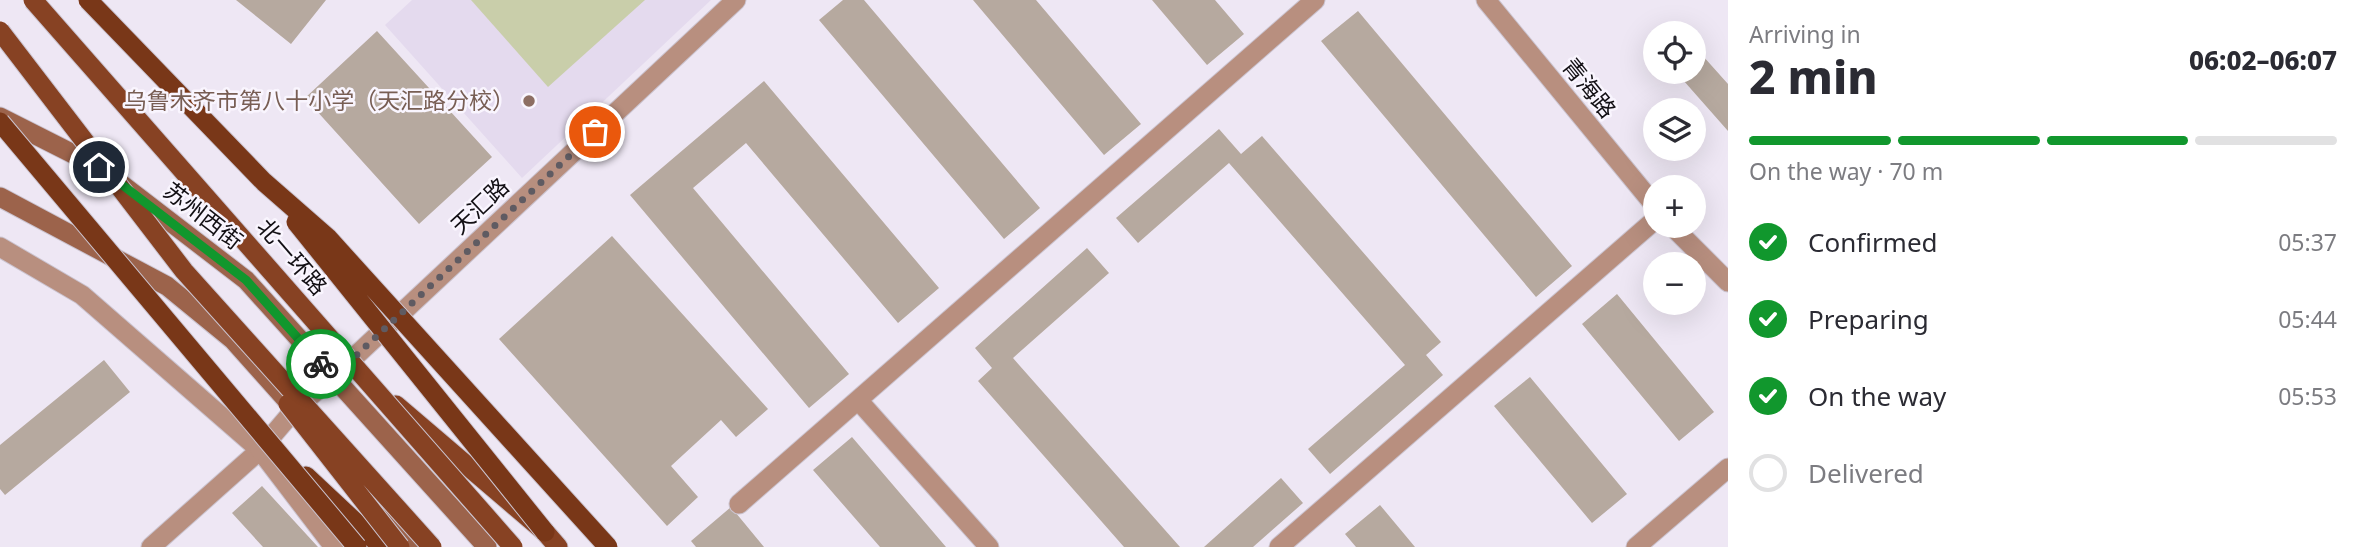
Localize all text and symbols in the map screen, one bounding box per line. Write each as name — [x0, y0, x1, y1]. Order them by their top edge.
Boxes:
text: Arriving in — [1749, 18, 1861, 50]
map controls — [1643, 21, 1706, 315]
button: locate — [1643, 21, 1706, 84]
text: 06:02–06:07 — [2189, 42, 2337, 78]
text: 2 min — [1749, 45, 1878, 107]
street label: 青海路 — [1556, 50, 1624, 124]
place label: 乌鲁木齐市第八十小学（天汇路分校） — [124, 84, 515, 116]
marker: 乌鲁木齐市第八十小学（天汇路分校） — [521, 93, 537, 109]
button: layers — [1643, 98, 1706, 161]
pin — [565, 102, 625, 162]
icon: bag — [576, 113, 614, 151]
pin — [69, 137, 129, 197]
icon: home — [80, 148, 118, 186]
text: On the way · 70 m — [1749, 155, 1943, 187]
street label: 天汇路 — [443, 170, 515, 240]
street label: 苏州西街 — [158, 174, 250, 256]
button: + — [1643, 175, 1706, 238]
street label: 北一环路 — [251, 211, 335, 302]
icon: check — [1749, 223, 1787, 261]
text: Confirmed — [1808, 224, 1938, 260]
text: 05:37 — [2278, 226, 2337, 258]
button: − — [1643, 252, 1706, 315]
icon: check — [1749, 300, 1787, 338]
text: Preparing — [1808, 301, 1929, 337]
text: 05:44 — [2278, 303, 2337, 335]
courier — [286, 329, 356, 399]
icon: bike — [302, 345, 340, 383]
icon: check — [1749, 377, 1787, 415]
text: On the way — [1808, 378, 1946, 414]
text: 05:53 — [2278, 380, 2337, 412]
text: Delivered — [1808, 455, 1924, 491]

